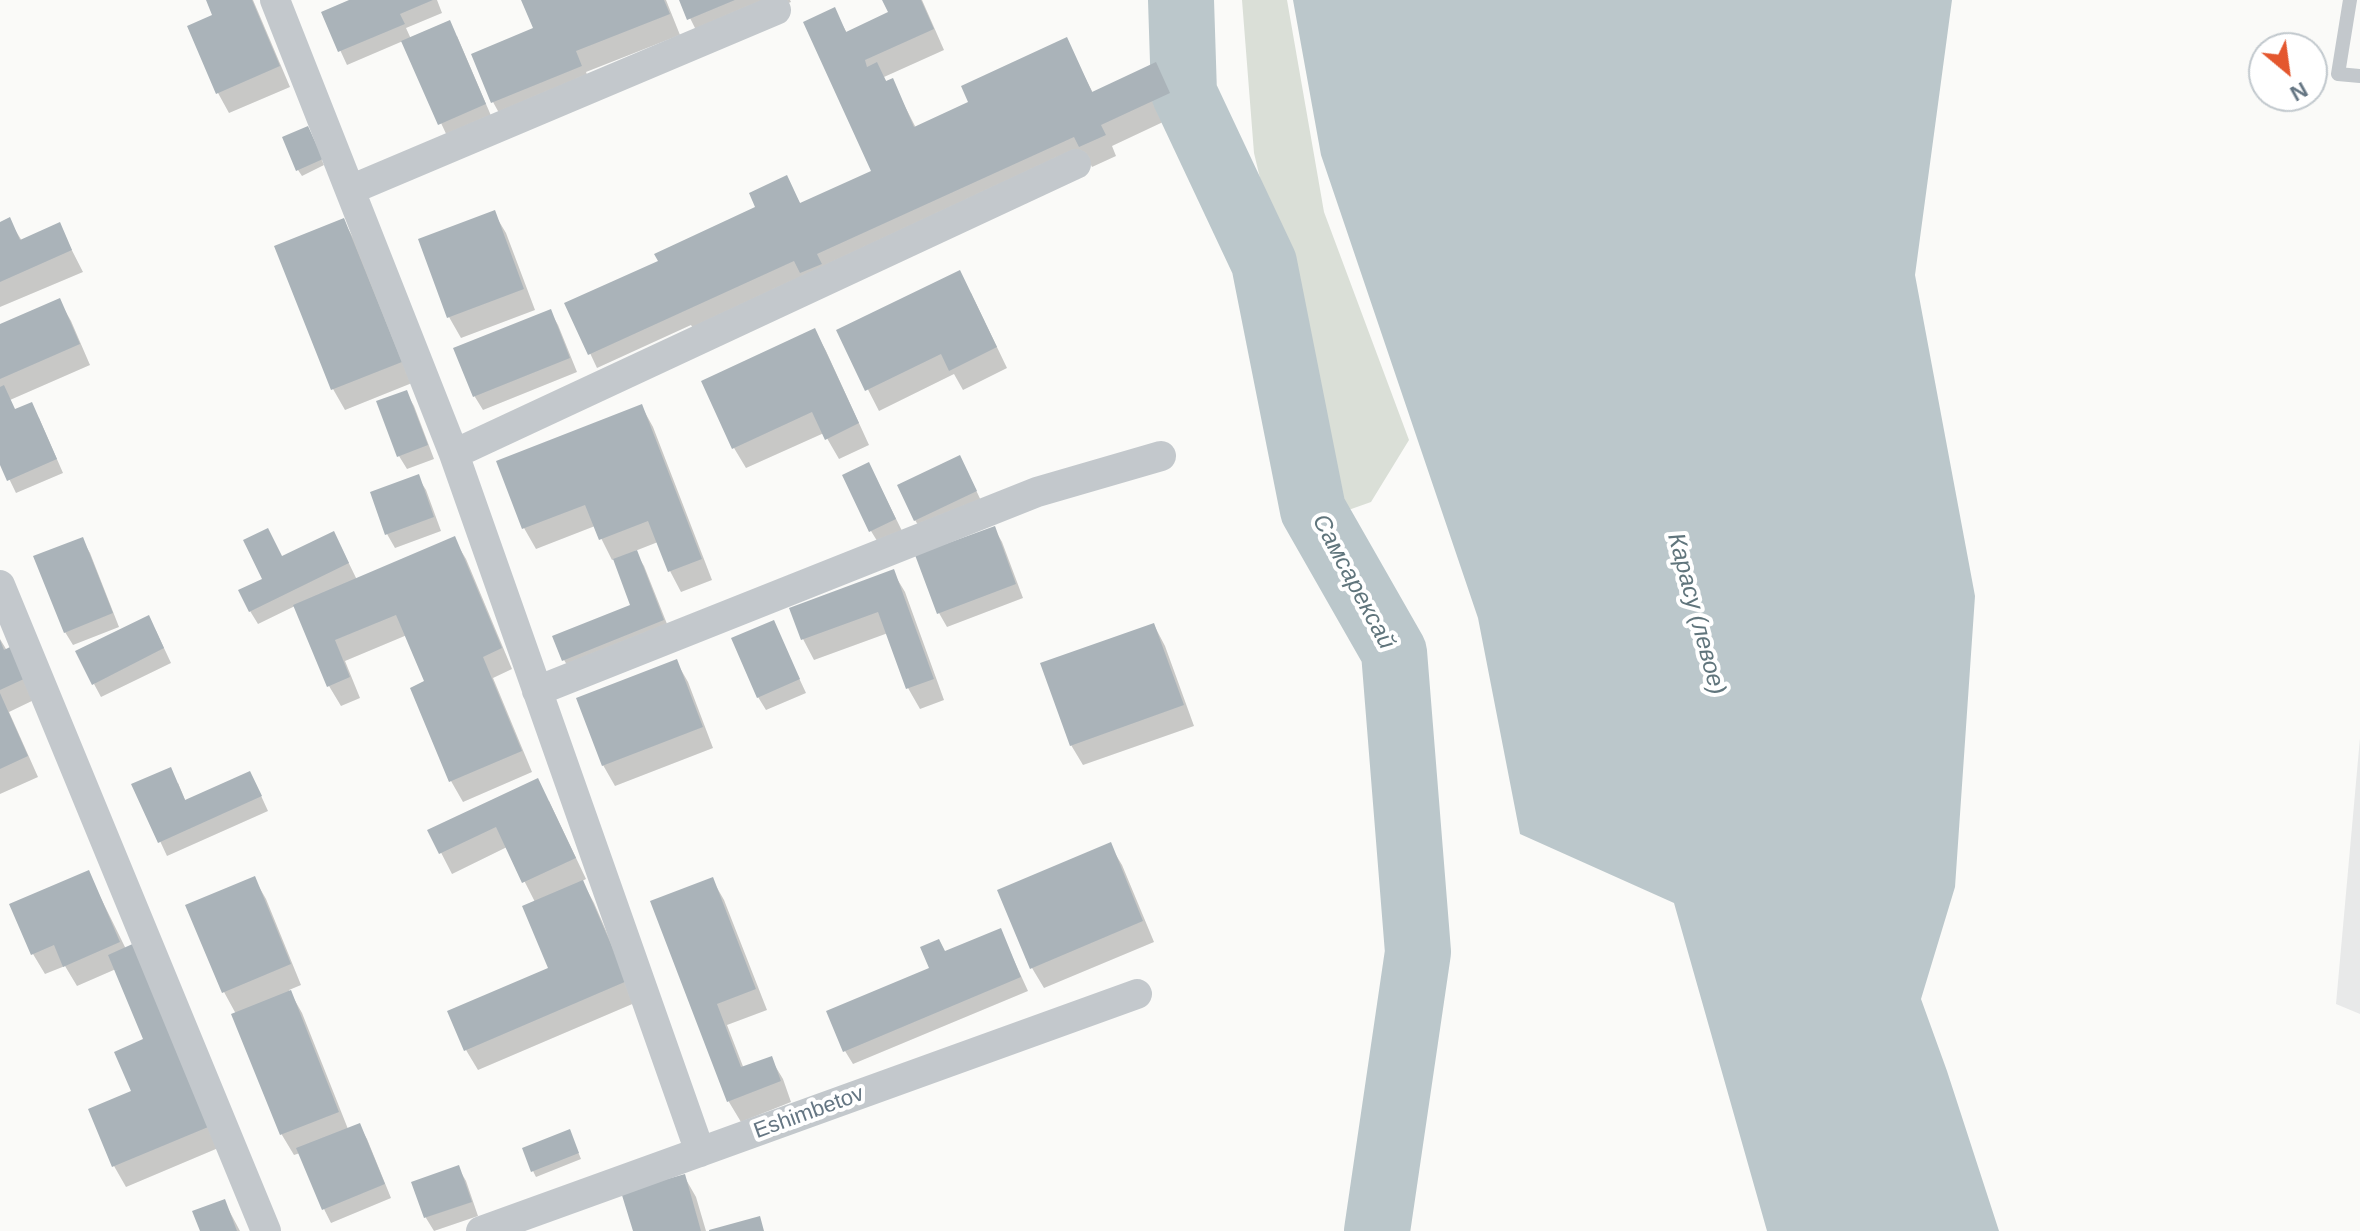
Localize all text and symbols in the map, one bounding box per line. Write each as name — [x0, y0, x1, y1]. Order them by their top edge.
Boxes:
north arrow — [2248, 32, 2328, 112]
text: N — [2286, 77, 2312, 106]
water label: Самсарексай — [1305, 509, 1401, 655]
water label: Карасу (левое) — [1661, 530, 1731, 698]
street label: Eshimbetov — [750, 1081, 868, 1145]

